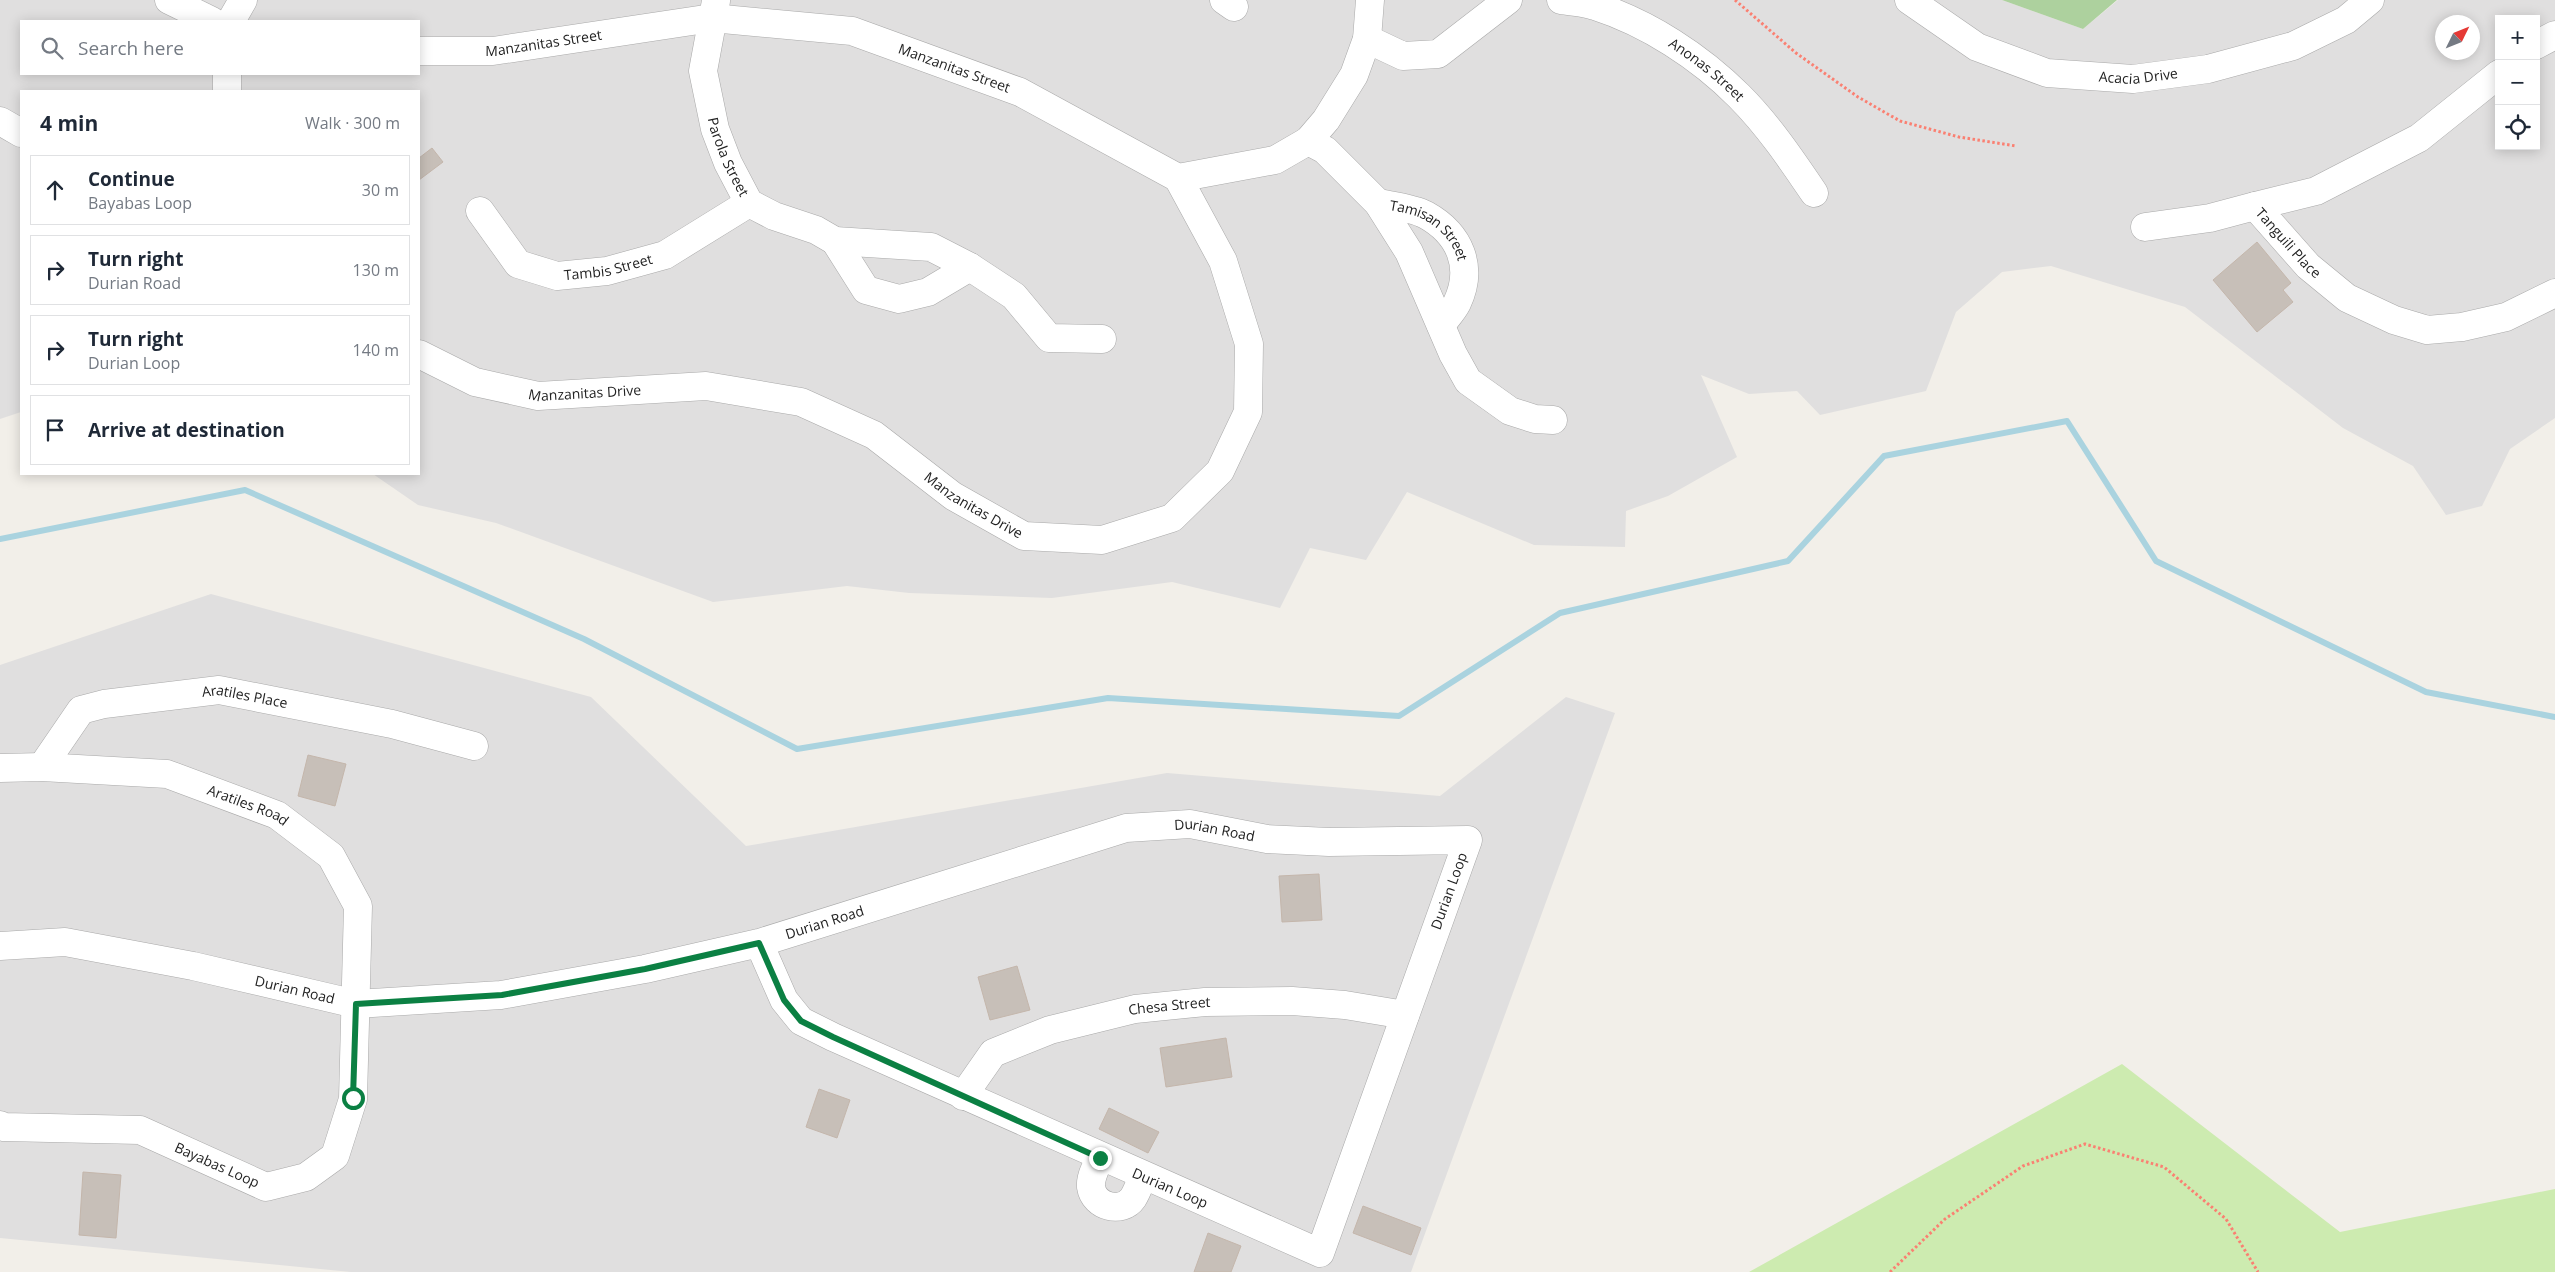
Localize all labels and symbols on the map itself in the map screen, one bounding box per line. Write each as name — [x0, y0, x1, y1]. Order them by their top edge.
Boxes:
north arrow — [2435, 15, 2480, 60]
street label: Manzanitas Street — [485, 25, 603, 60]
street label: Anonas Street — [1666, 33, 1749, 105]
street label: Manzanitas Street — [896, 39, 1013, 97]
street label: Acacia Drive — [2098, 63, 2179, 88]
street label: Parola Street — [704, 116, 754, 199]
street label: Tamisan Street — [1388, 195, 1473, 263]
street label: Tanguili Place — [2252, 203, 2325, 282]
street label: Tambis Street — [563, 249, 654, 284]
street label: Manzanitas Drive — [527, 380, 642, 405]
street label: Manzanitas Drive — [920, 467, 1027, 543]
street label: Aratiles Place — [201, 680, 290, 712]
street label: Aratiles Road — [205, 780, 293, 830]
street label: Durian Road — [1174, 814, 1256, 845]
street label: Durian Loop — [1426, 850, 1471, 932]
street label: Durian Road — [783, 901, 866, 943]
street label: Durian Road — [253, 971, 337, 1008]
street label: Chesa Street — [1126, 992, 1211, 1019]
route start — [342, 1087, 365, 1110]
street label: Bayabas Loop — [172, 1137, 263, 1192]
route end — [1089, 1147, 1112, 1170]
street label: Durian Loop — [1129, 1163, 1211, 1212]

